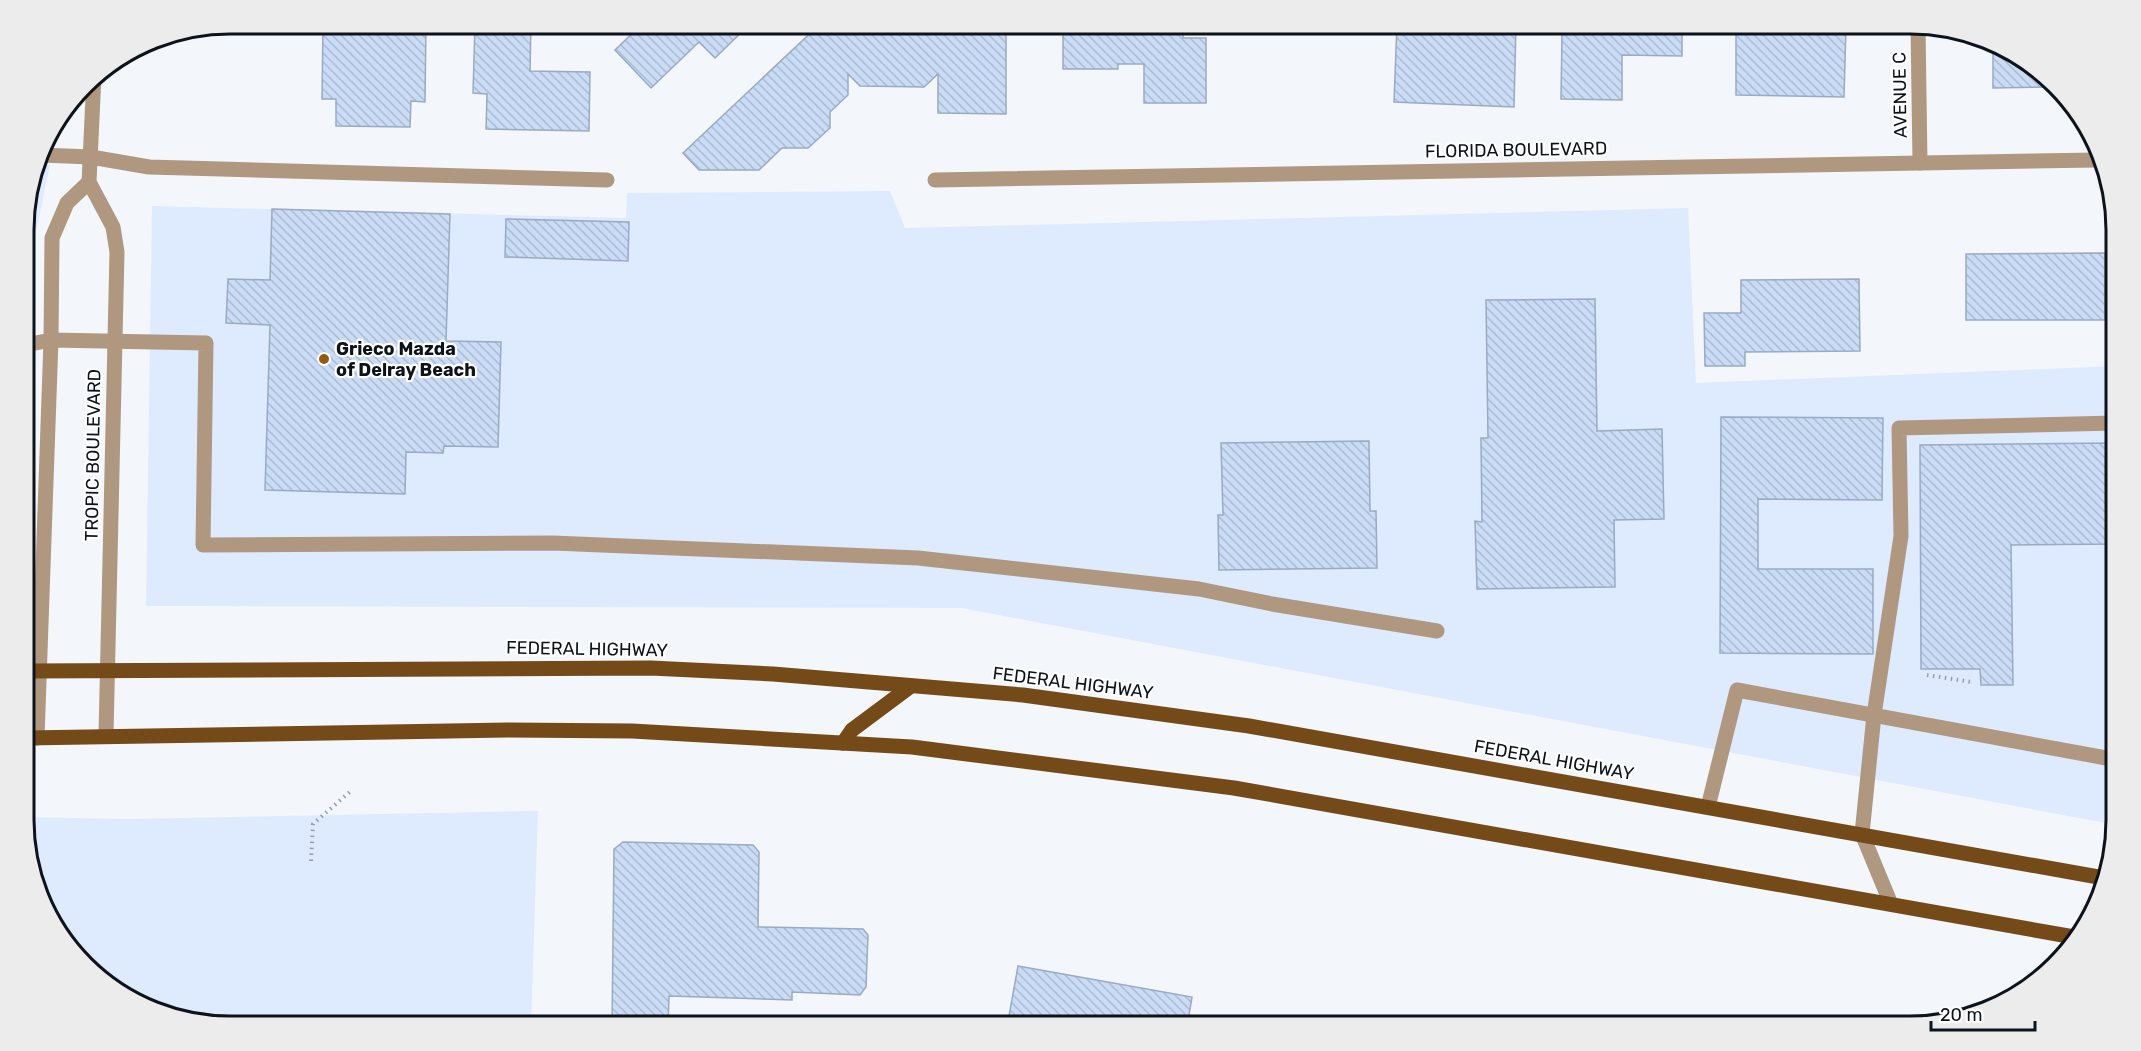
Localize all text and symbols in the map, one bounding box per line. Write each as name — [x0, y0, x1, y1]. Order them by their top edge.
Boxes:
street label: AVENUE C — [1888, 52, 1912, 138]
street label: FLORIDA BOULEVARD — [1425, 137, 1607, 163]
place label: Grieco Mazda of Delray Beach — [336, 338, 476, 381]
marker: Grieco Mazda of Delray Beach — [317, 352, 331, 366]
street label: TROPIC BOULEVARD — [80, 369, 106, 541]
street label: FEDERAL HIGHWAY — [506, 637, 668, 661]
street label: FEDERAL HIGHWAY — [991, 662, 1155, 704]
street label: FEDERAL HIGHWAY — [1472, 735, 1636, 785]
scale bar — [1931, 994, 2034, 1032]
text: 20 m — [1940, 1004, 1982, 1026]

